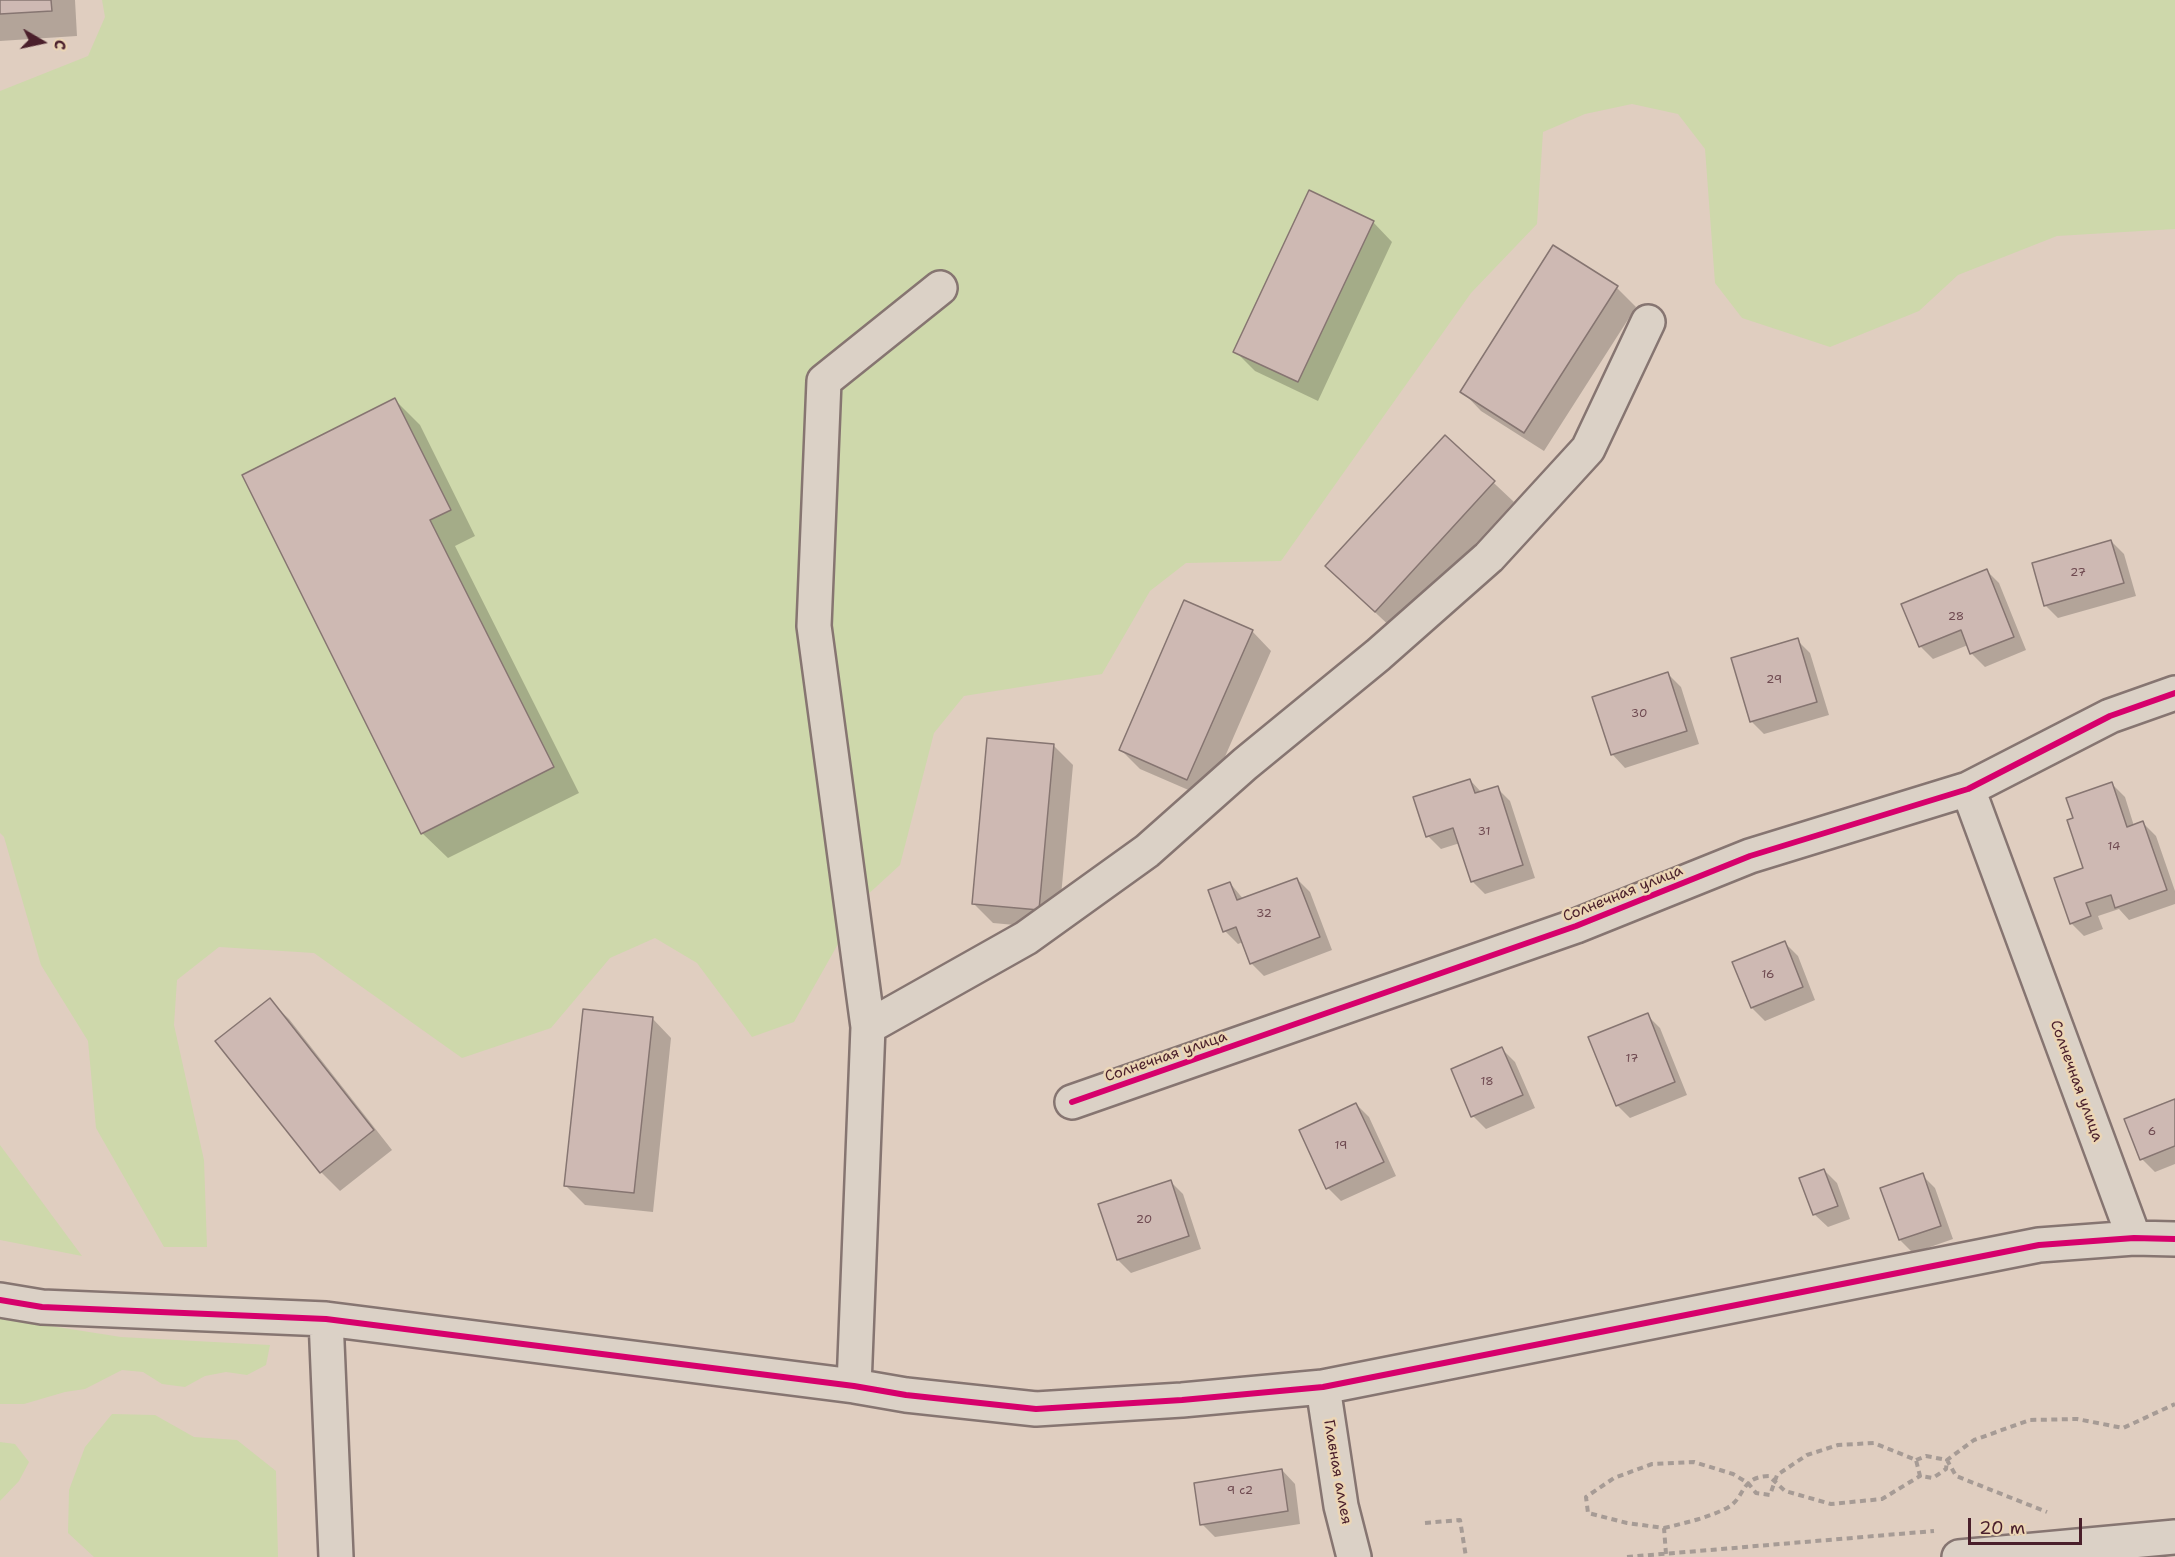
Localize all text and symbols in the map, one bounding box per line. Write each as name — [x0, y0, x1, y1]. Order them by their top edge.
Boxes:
north arrow — [12, 12, 72, 72]
text: С — [49, 38, 71, 51]
house number: 27 — [2070, 566, 2086, 580]
house number: 28 — [1948, 610, 1964, 624]
house number: 29 — [1766, 673, 1782, 687]
house number: 30 — [1631, 707, 1647, 721]
house number: 31 — [1478, 825, 1490, 839]
house number: 14 — [2108, 840, 2120, 854]
street label: Солнечная улица — [1560, 862, 1686, 926]
house number: 32 — [1256, 907, 1272, 921]
house number: 16 — [1761, 968, 1775, 982]
street label: Солнечная улица — [2046, 1018, 2106, 1144]
street label: Солнечная улица — [1103, 1028, 1229, 1086]
house number: 17 — [1626, 1052, 1638, 1066]
house number: 18 — [1480, 1075, 1494, 1089]
house number: 6 — [2148, 1125, 2156, 1139]
house number: 19 — [1335, 1139, 1347, 1153]
house number: 20 — [1136, 1213, 1152, 1227]
street label: Главная аллея — [1319, 1418, 1355, 1526]
house number: 9 с2 — [1227, 1484, 1253, 1498]
scale bar — [1971, 1506, 2085, 1544]
text: 20 m — [1979, 1516, 2025, 1540]

